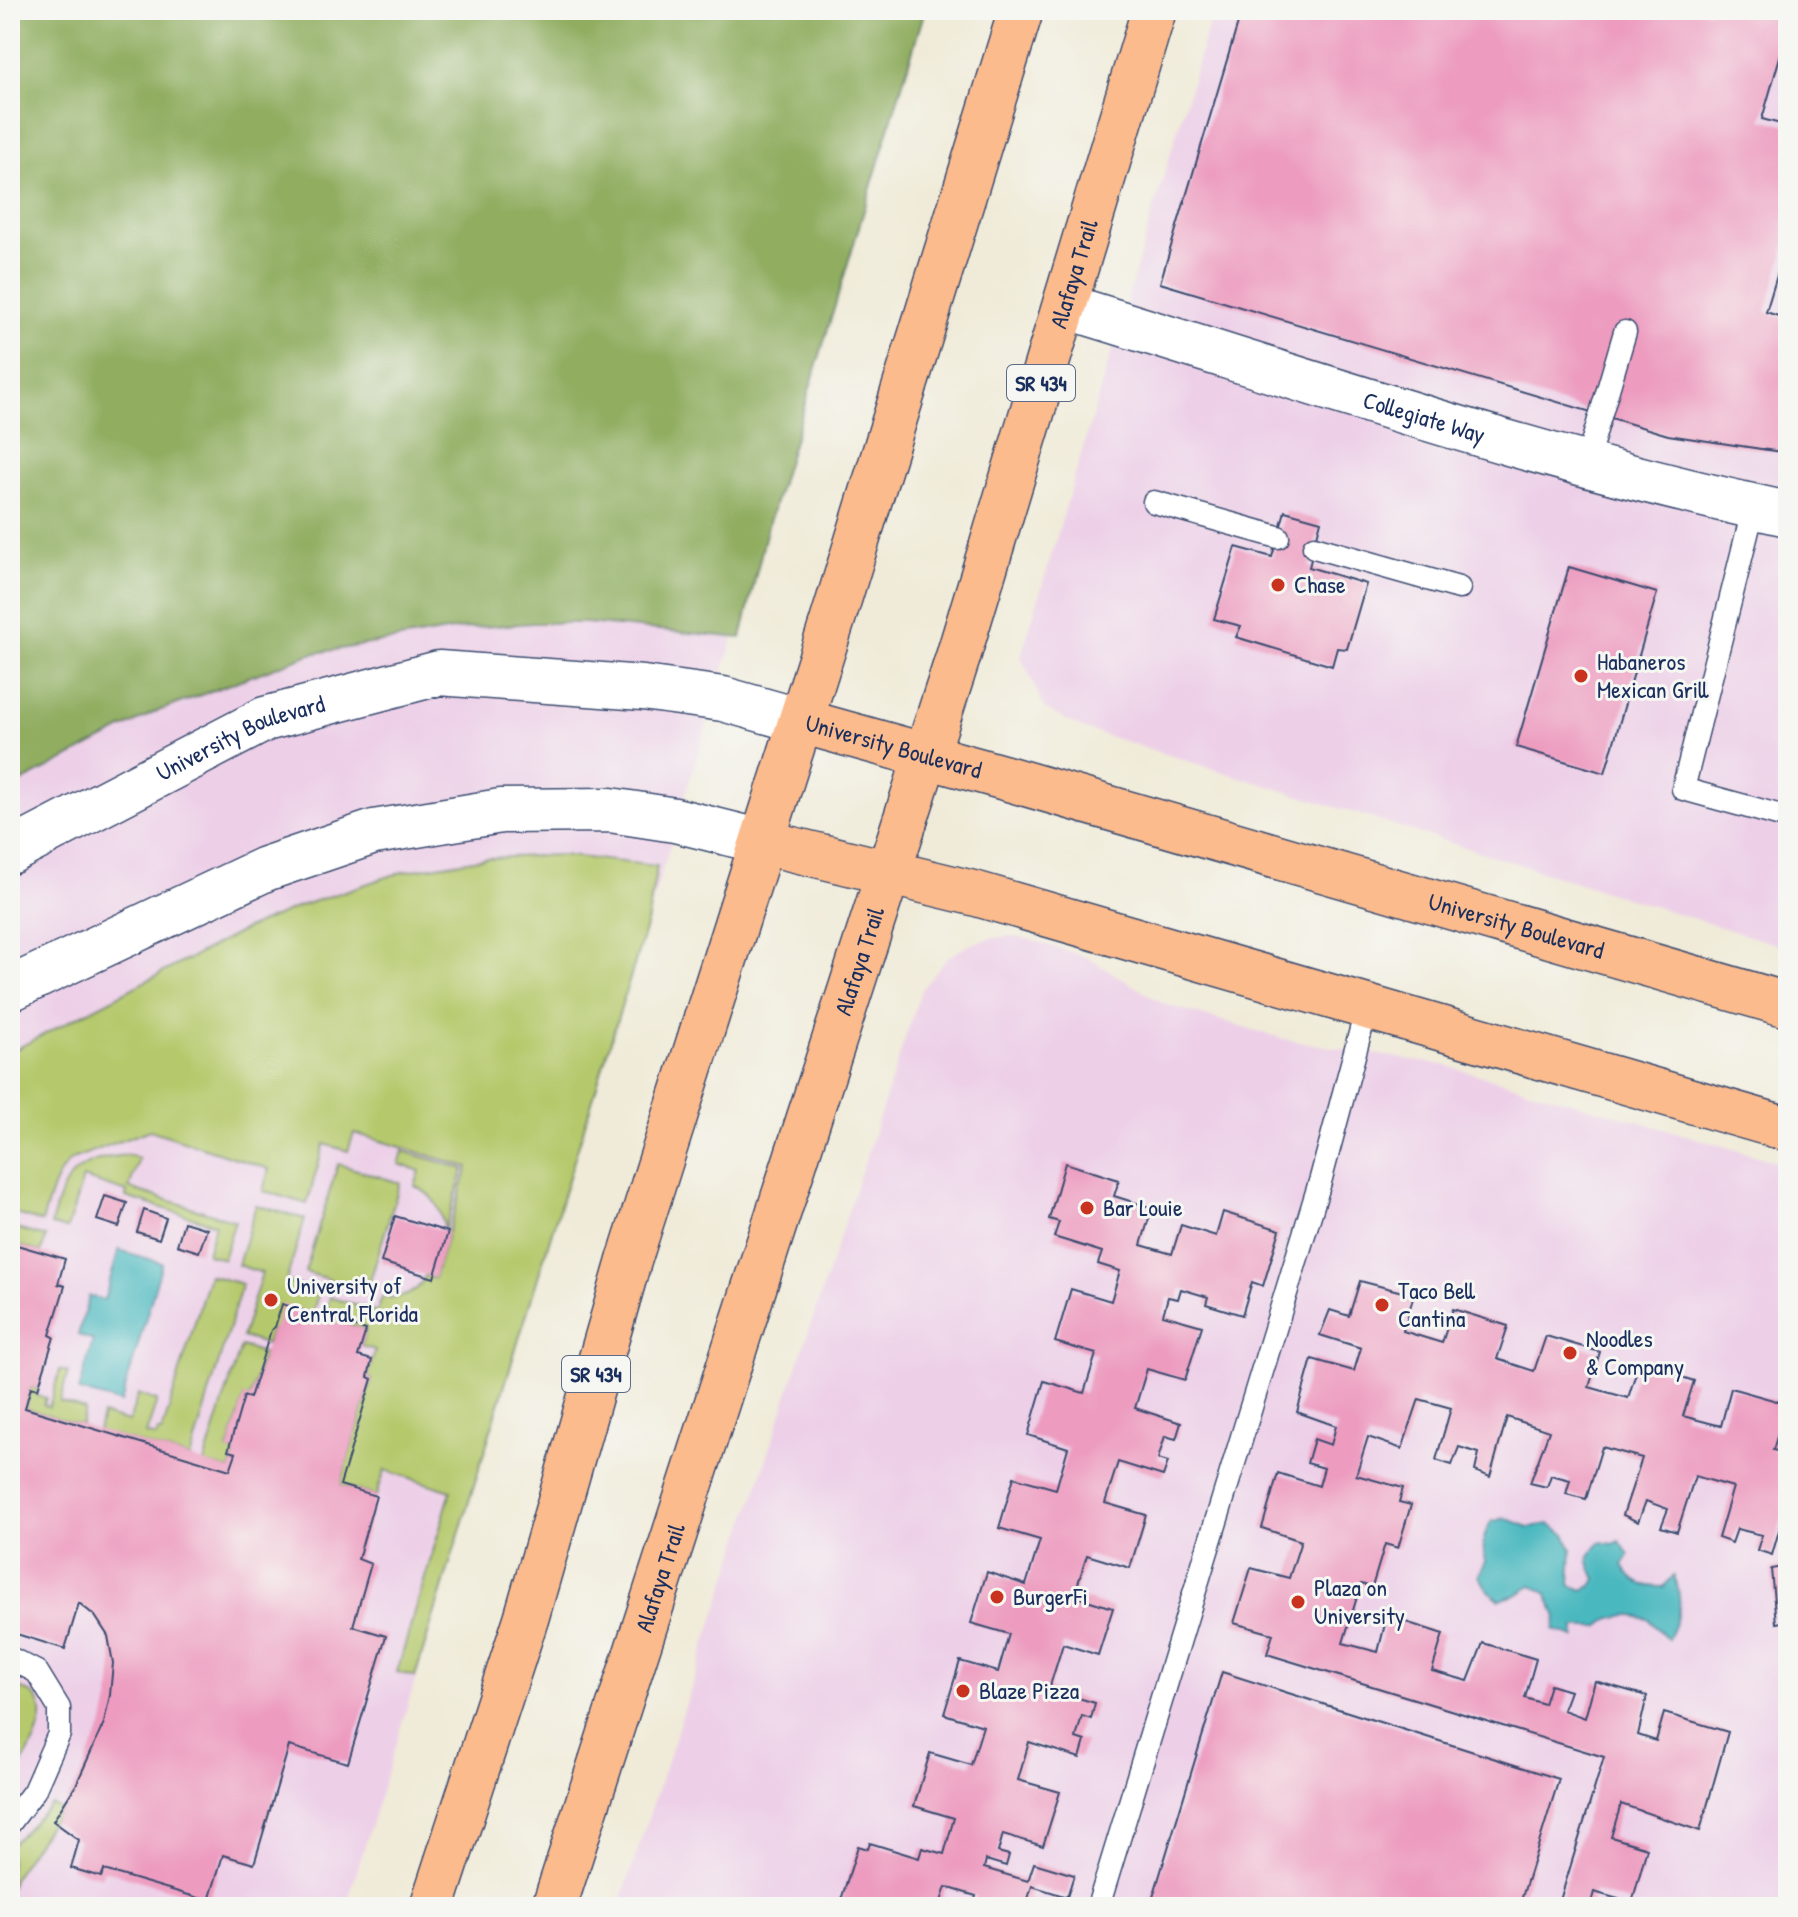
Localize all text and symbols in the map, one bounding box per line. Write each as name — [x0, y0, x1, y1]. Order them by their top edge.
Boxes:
street label: Alafaya Trail — [1042, 215, 1105, 332]
road number: SR 434 — [1007, 365, 1075, 401]
street label: Collegiate Way — [1359, 383, 1489, 450]
place label: Chase — [1294, 568, 1346, 600]
marker: Chase — [1269, 576, 1287, 594]
place label: Habaneros Mexican Grill — [1597, 645, 1709, 705]
marker: Habaneros Mexican Grill — [1572, 667, 1590, 685]
street label: University Boulevard — [150, 687, 328, 788]
street label: University Boulevard — [802, 706, 985, 786]
street label: University Boulevard — [1425, 885, 1608, 966]
street label: Alafaya Trail — [826, 902, 891, 1019]
place label: Bar Louie — [1103, 1191, 1183, 1223]
marker: Bar Louie — [1078, 1199, 1096, 1217]
place label: University of Central Florida — [287, 1269, 418, 1329]
place label: Taco Bell Cantina — [1398, 1274, 1476, 1334]
marker: University of Central Florida — [262, 1291, 280, 1309]
marker: Taco Bell Cantina — [1373, 1296, 1391, 1314]
place label: Noodles & Company — [1586, 1322, 1684, 1382]
marker: Noodles & Company — [1561, 1344, 1579, 1362]
road number: SR 434 — [562, 1356, 630, 1392]
street label: Alafaya Trail — [627, 1518, 692, 1636]
place label: Plaza on University — [1314, 1571, 1405, 1631]
place label: BurgerFi — [1013, 1580, 1088, 1612]
marker: BurgerFi — [988, 1588, 1006, 1606]
marker: Plaza on University — [1289, 1593, 1307, 1611]
place label: Blaze Pizza — [979, 1674, 1079, 1706]
marker: Blaze Pizza — [954, 1682, 972, 1700]

